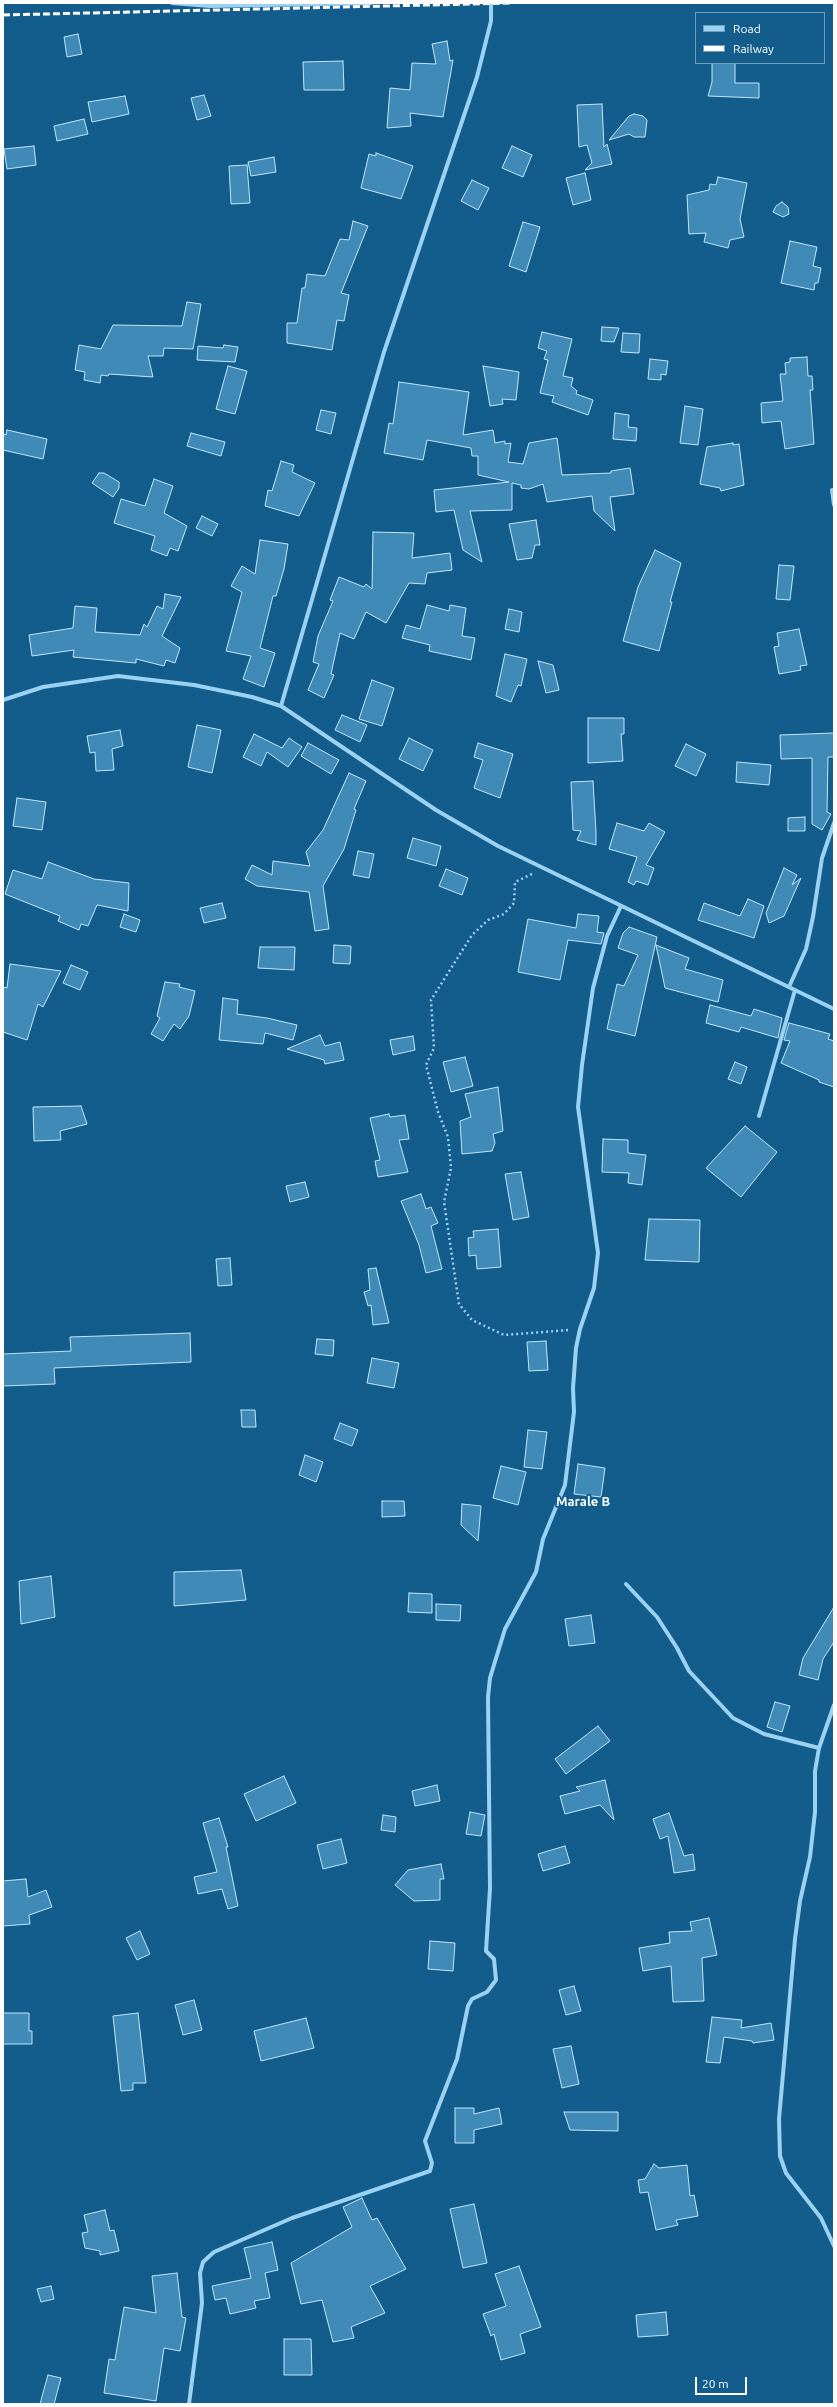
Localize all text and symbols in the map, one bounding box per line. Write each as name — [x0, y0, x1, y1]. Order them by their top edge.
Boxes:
legend — [695, 12, 825, 64]
text: Road — [733, 22, 761, 35]
text: Railway — [733, 42, 774, 55]
district label: Marale B — [556, 1494, 610, 1510]
scale bar — [697, 2369, 749, 2395]
text: 20 m — [702, 2377, 729, 2390]

